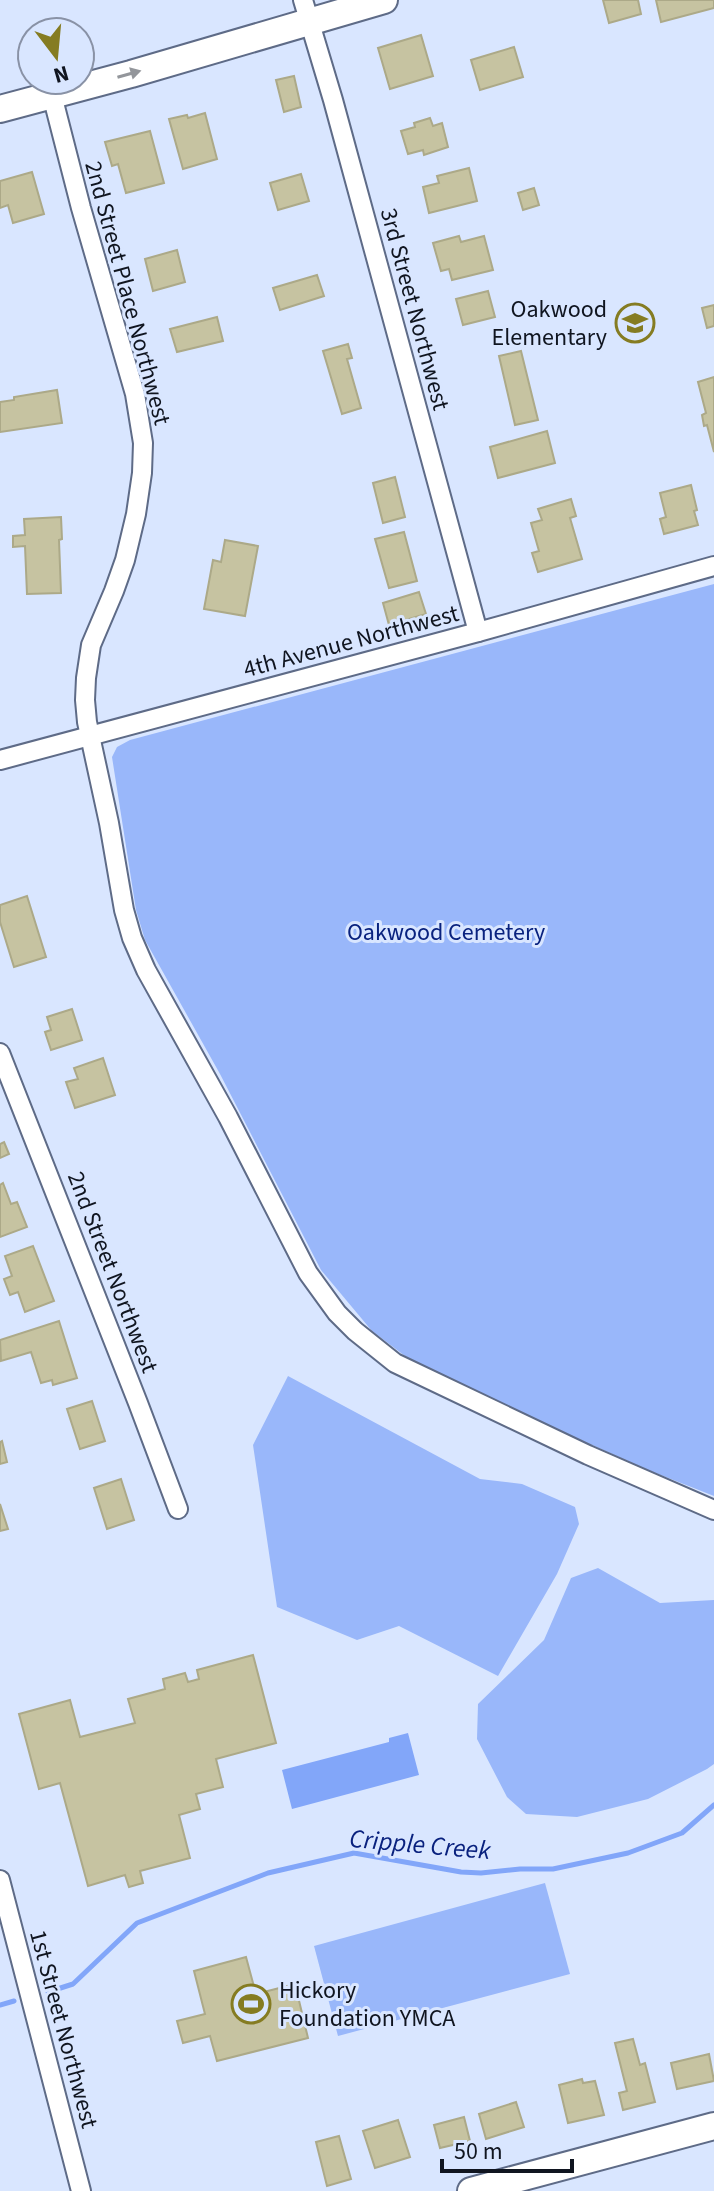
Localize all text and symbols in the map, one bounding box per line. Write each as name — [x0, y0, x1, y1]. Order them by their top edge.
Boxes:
north arrow — [16, 16, 96, 96]
text: N — [50, 57, 73, 92]
one-way arrow — [118, 67, 142, 80]
street label: 2nd Street Place Northwest — [75, 157, 180, 429]
street label: 3rd Street Northwest — [371, 204, 458, 414]
place label: Oakwood Elementary — [492, 292, 607, 355]
school or university icon: Oakwood Elementary — [614, 302, 656, 344]
street label: 4th Avenue Northwest — [240, 596, 463, 687]
park label: Oakwood Cemetery — [347, 915, 545, 950]
street label: 2nd Street Northwest — [58, 1167, 167, 1378]
water label: Cripple Creek — [348, 1820, 493, 1869]
street label: 1st Street Northwest — [20, 1926, 107, 2132]
place label: Hickory Foundation YMCA — [279, 1973, 455, 2036]
sports icon: Hickory Foundation YMCA — [230, 1983, 272, 2025]
scale bar — [442, 2123, 572, 2173]
text: 50 m — [454, 2134, 503, 2169]

